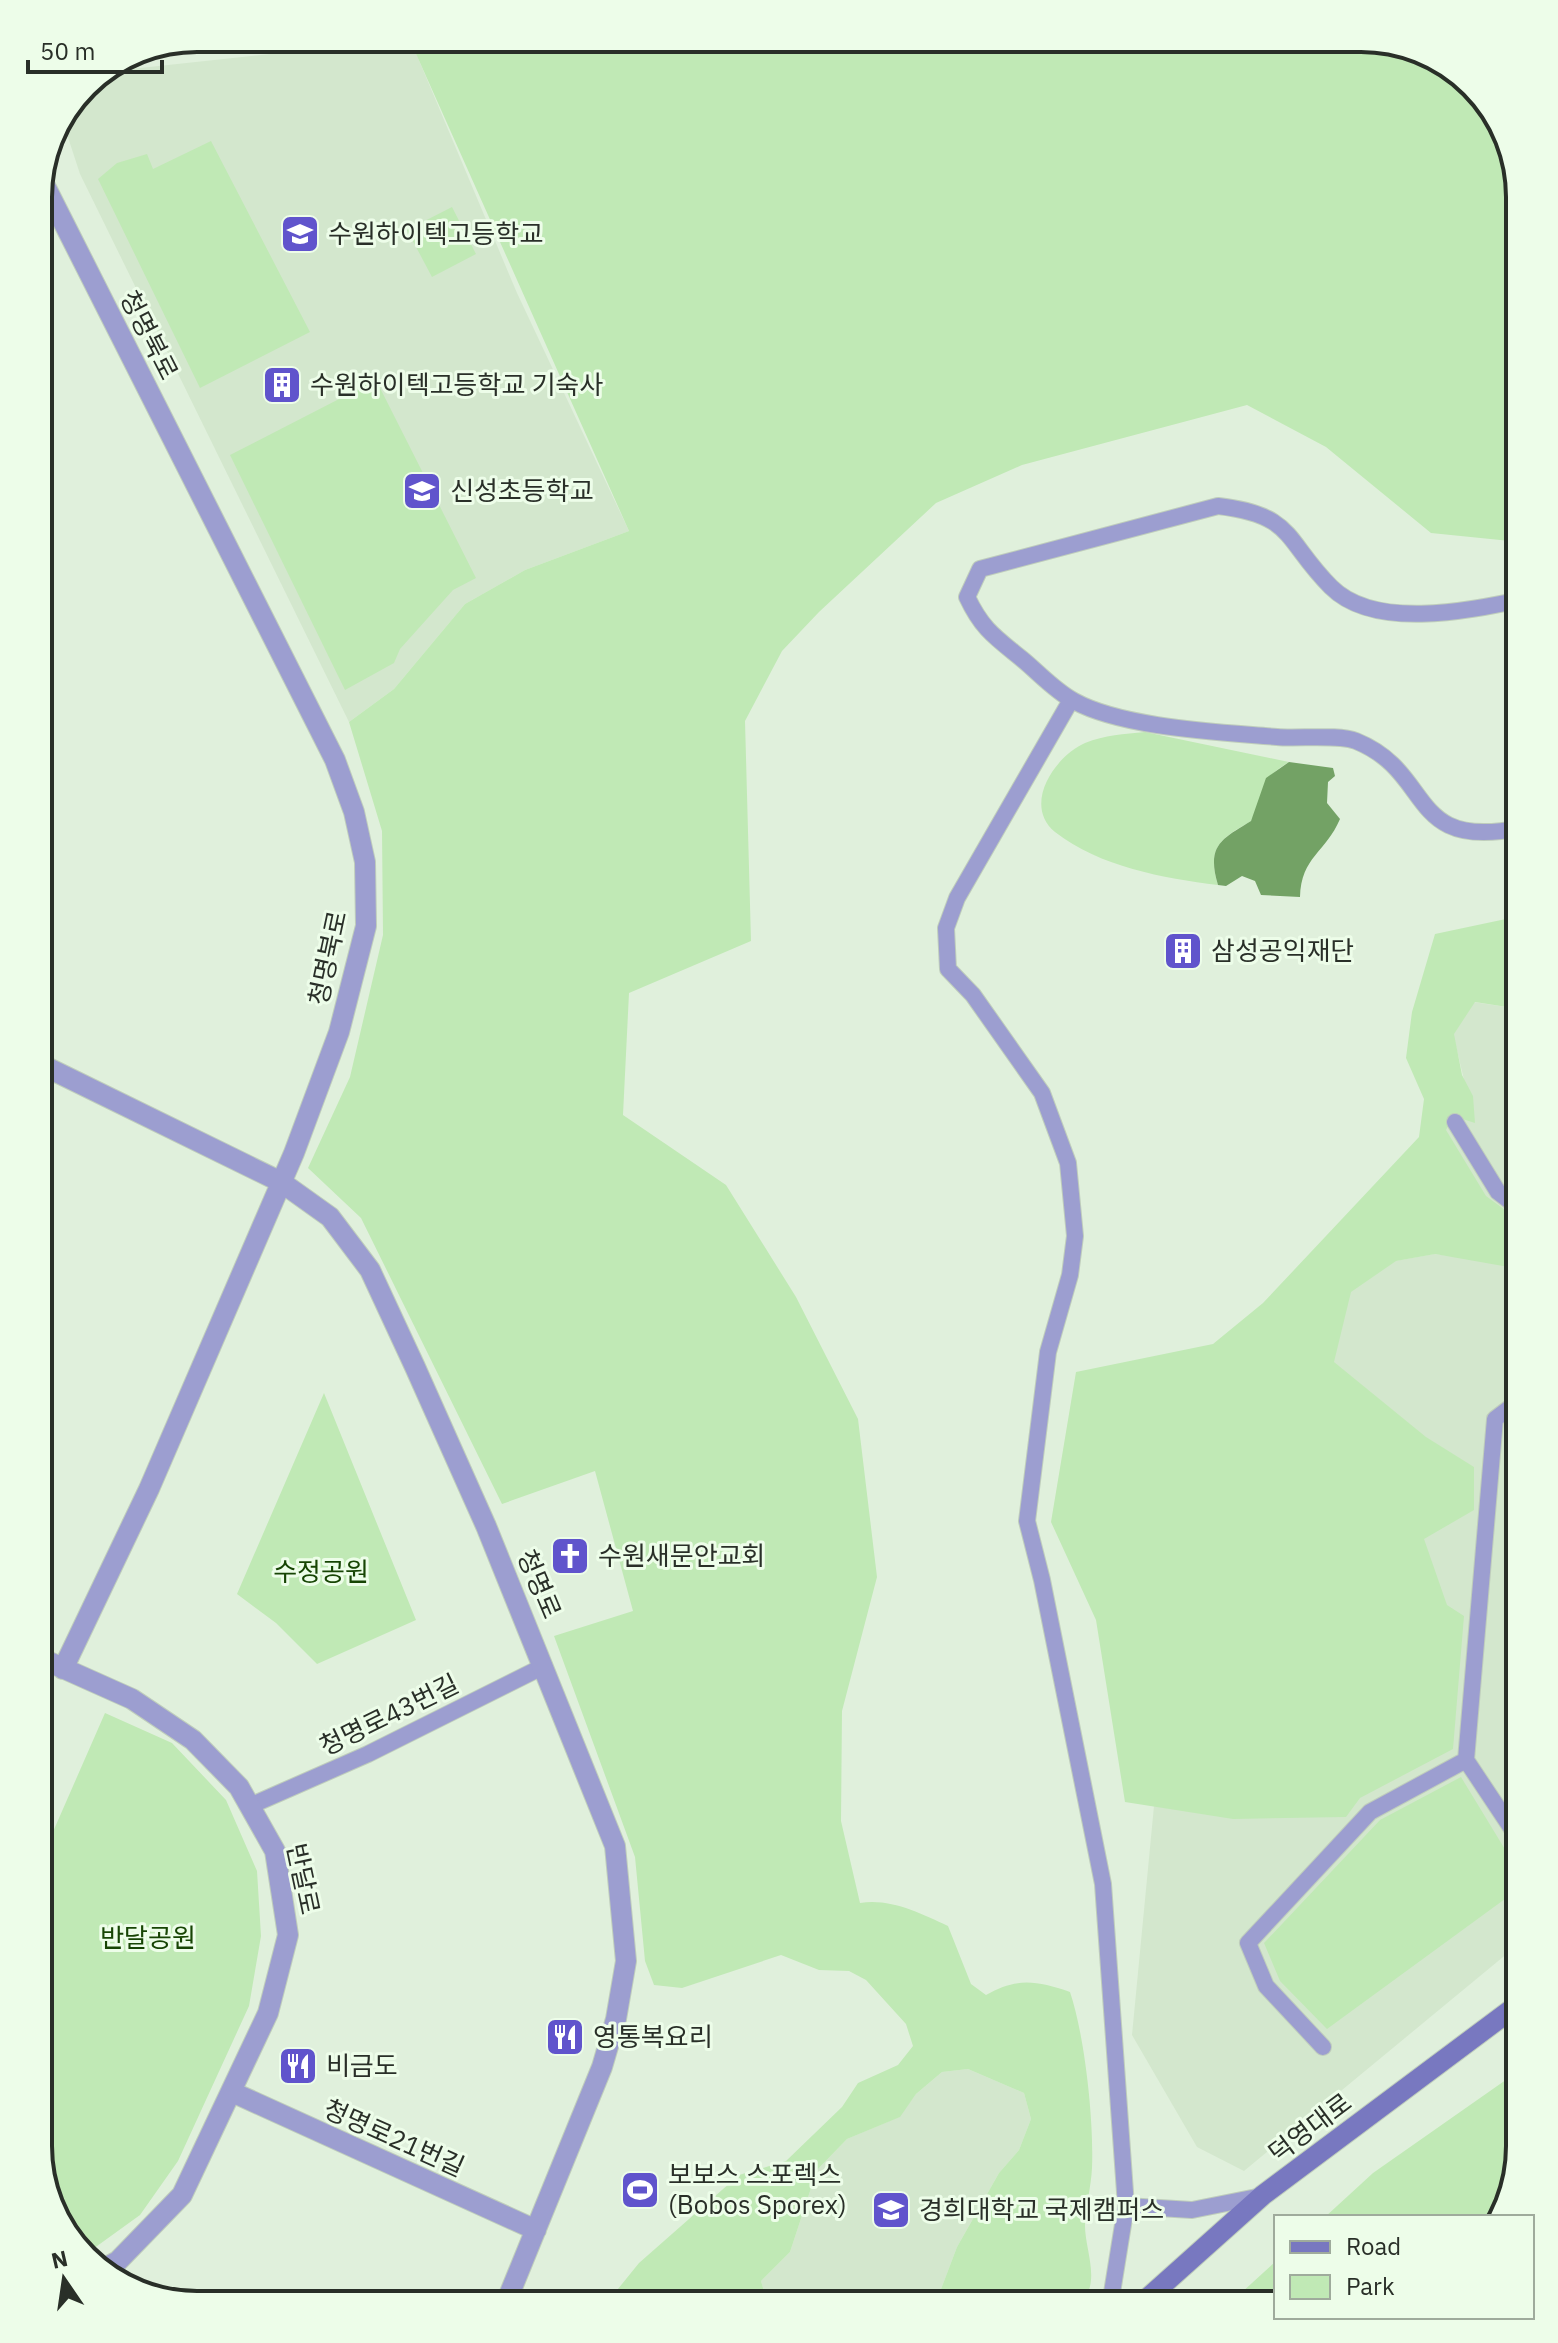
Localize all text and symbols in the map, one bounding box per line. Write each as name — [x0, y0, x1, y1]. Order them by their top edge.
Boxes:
scale bar — [28, 24, 162, 74]
text: 50 m — [40, 35, 95, 67]
school or university icon: 수원하이텍고등학교 — [279, 213, 321, 255]
place label: 수원하이텍고등학교 — [328, 216, 543, 250]
street label: 청명북로 — [113, 284, 187, 385]
building icon: 수원하이텍고등학교 기숙사 — [261, 364, 303, 406]
place label: 수원하이텍고등학교 기숙사 — [310, 367, 603, 401]
school or university icon: 신성초등학교 — [401, 470, 443, 512]
place label: 신성초등학교 — [450, 473, 594, 507]
street label: 청명북로 — [300, 907, 354, 1008]
building icon: 삼성공익재단 — [1162, 930, 1204, 972]
place label: 삼성공익재단 — [1211, 933, 1355, 967]
church icon: 수원새문안교회 — [549, 1535, 591, 1577]
place label: 수원새문안교회 — [598, 1538, 765, 1572]
street label: 청명로 — [510, 1544, 570, 1623]
park label: 수정공원 — [273, 1554, 369, 1588]
street label: 청명로43번길 — [313, 1666, 464, 1762]
street label: 반달로 — [280, 1840, 328, 1917]
park label: 반달공원 — [100, 1920, 196, 1954]
restaurant icon: 영통복요리 — [544, 2016, 586, 2058]
place label: 영통복요리 — [593, 2019, 713, 2053]
restaurant icon: 비금도 — [277, 2045, 319, 2087]
place label: 비금도 — [326, 2048, 398, 2082]
street label: 덕영대로 — [1261, 2085, 1358, 2170]
street label: 청명로21번길 — [319, 2091, 470, 2183]
place label: 보보스 스포렉스 (Bobos Sporex) — [668, 2157, 847, 2221]
sports icon: 보보스 스포렉스 (Bobos Sporex) — [619, 2169, 661, 2211]
school or university icon: 경희대학교 국제캠퍼스 — [870, 2189, 912, 2231]
place label: 경희대학교 국제캠퍼스 — [919, 2192, 1164, 2226]
legend — [1274, 2215, 1534, 2319]
text: Road — [1346, 2230, 1401, 2262]
north arrow — [24, 2239, 104, 2319]
text: N — [48, 2243, 70, 2275]
text: Park — [1346, 2270, 1395, 2302]

